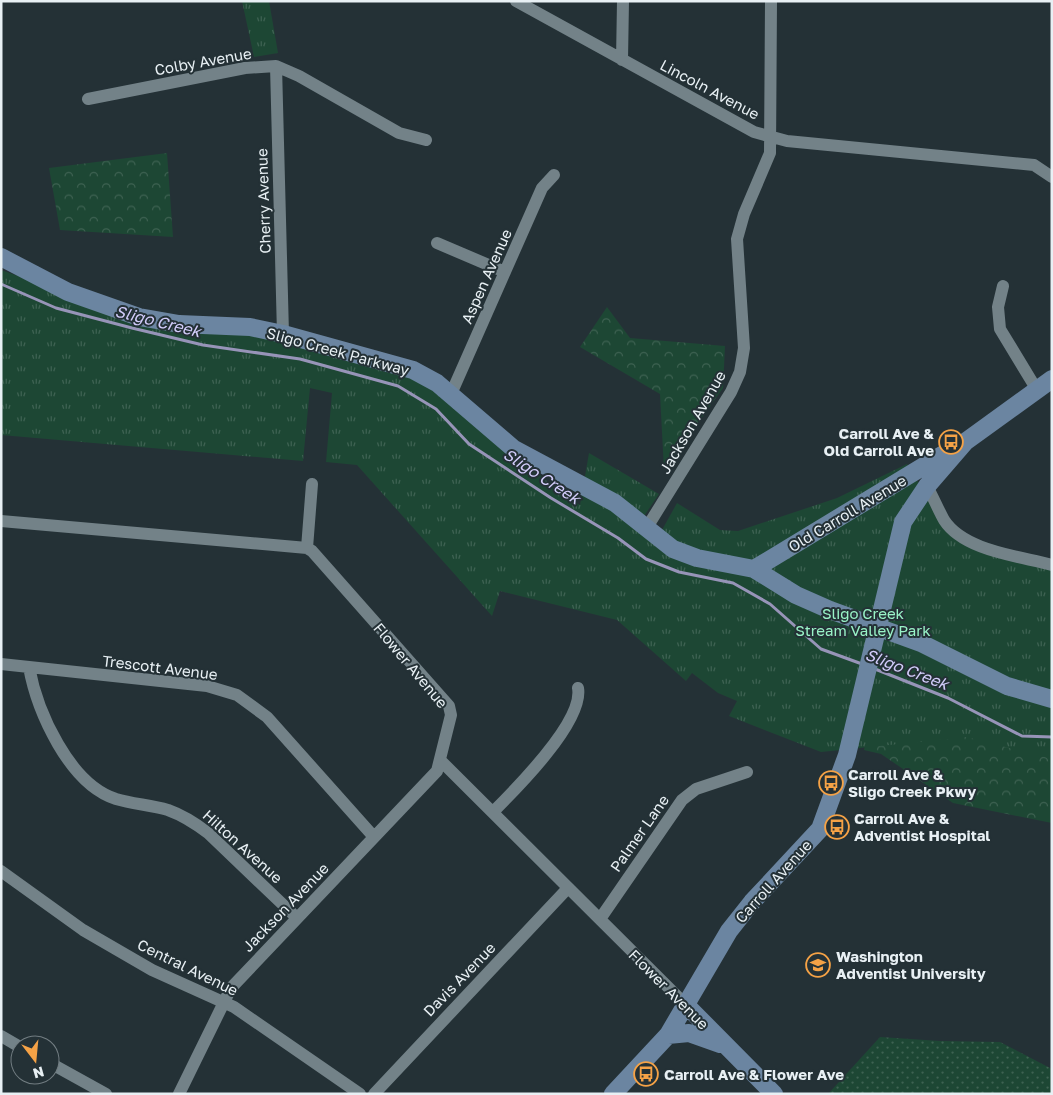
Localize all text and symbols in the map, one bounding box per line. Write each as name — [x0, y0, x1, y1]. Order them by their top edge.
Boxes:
street label: Colby Avenue — [153, 44, 253, 78]
street label: Lincoln Avenue — [657, 55, 763, 123]
street label: Cherry Avenue — [252, 148, 274, 254]
street label: Aspen Avenue — [457, 226, 515, 326]
water label: Sligo Creek — [113, 301, 205, 342]
street label: Sligo Creek Parkway — [265, 323, 412, 379]
street label: Jackson Avenue — [655, 367, 729, 477]
place label: Carroll Ave & Old Carroll Ave — [824, 424, 934, 459]
bus stop icon: Carroll Ave & Old Carroll Ave — [938, 429, 964, 455]
water label: Sligo Creek — [500, 444, 586, 509]
street label: Old Carroll Avenue — [785, 471, 909, 555]
park label: Sligo Creek Stream Valley Park — [795, 604, 931, 639]
street label: Flower Avenue — [370, 619, 452, 711]
water label: Sligo Creek — [862, 644, 953, 695]
street label: Trescott Avenue — [101, 651, 219, 683]
place label: Carroll Ave & Sligo Creek Pkwy — [848, 765, 976, 800]
bus stop icon: Carroll Ave & Sligo Creek Pkwy — [818, 770, 844, 796]
street label: Palmer Lane — [606, 791, 672, 875]
street label: Hilton Avenue — [200, 806, 287, 887]
place label: Carroll Ave & Adventist Hospital — [854, 809, 990, 844]
bus stop icon: Carroll Ave & Adventist Hospital — [824, 814, 850, 840]
street label: Carroll Avenue — [731, 836, 815, 926]
street label: Jackson Avenue — [238, 859, 332, 955]
street label: Central Avenue — [135, 935, 241, 999]
street label: Davis Avenue — [419, 938, 499, 1020]
street label: Flower Avenue — [625, 945, 713, 1033]
place label: Washington Adventist University — [836, 947, 986, 982]
school or university icon: Washington Adventist University — [805, 952, 831, 978]
north arrow — [10, 1035, 60, 1085]
bus stop icon: Carroll Ave & Flower Ave — [633, 1061, 659, 1087]
text: N — [31, 1063, 46, 1083]
place label: Carroll Ave & Flower Ave — [664, 1065, 844, 1083]

